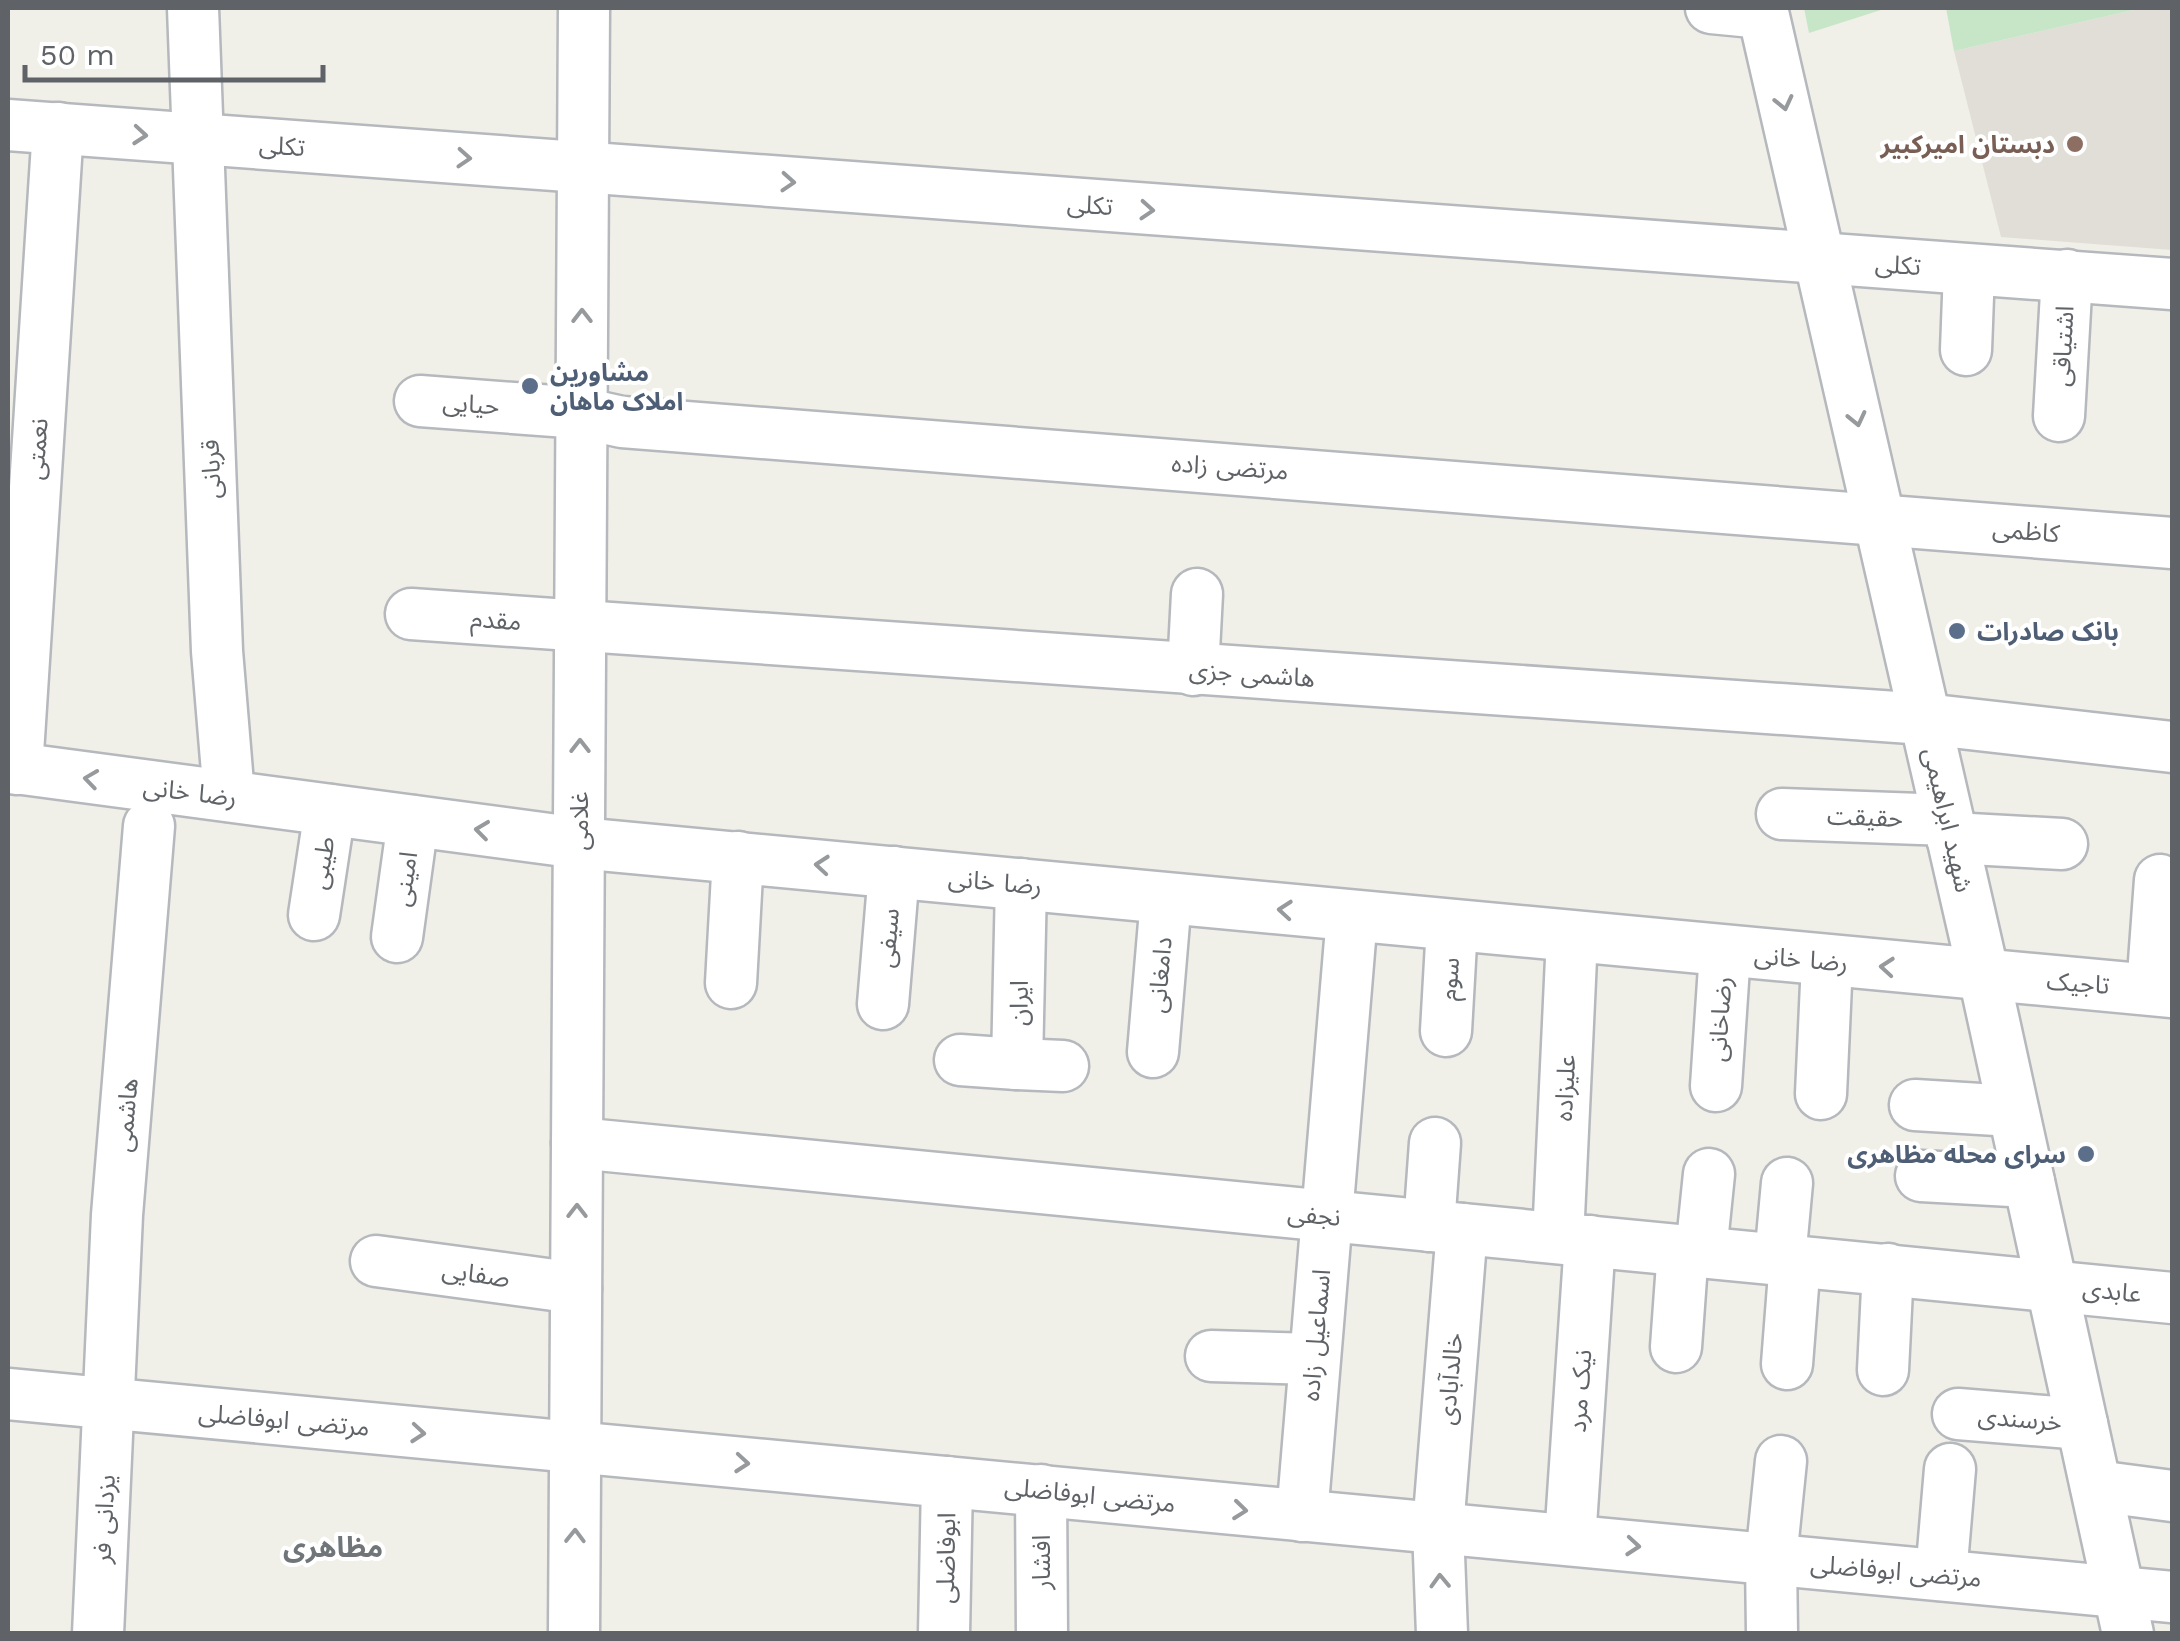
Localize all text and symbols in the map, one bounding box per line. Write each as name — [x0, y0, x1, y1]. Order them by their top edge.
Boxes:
scale bar — [25, 20, 322, 82]
text: 50 m — [40, 37, 115, 72]
one-way arrow — [1772, 94, 1793, 111]
one-way arrow — [132, 124, 148, 146]
street label: تکلی — [258, 130, 306, 162]
place label: دبستان امیرکبیر — [1880, 130, 2055, 159]
marker: دبستان امیرکبیر — [2064, 133, 2086, 155]
one-way arrow — [456, 147, 472, 168]
one-way arrow — [780, 171, 796, 192]
street label: تکلی — [1066, 189, 1114, 221]
one-way arrow — [1139, 198, 1155, 220]
street label: تکلی — [1874, 249, 1922, 281]
street label: اشتیاقی — [2046, 305, 2080, 387]
one-way arrow — [571, 308, 593, 324]
place label: مشاورین املاک ماهان — [550, 358, 683, 416]
marker: مشاورین املاک ماهان — [519, 375, 541, 397]
street label: حیایی — [441, 388, 501, 420]
one-way arrow — [1845, 410, 1866, 427]
street label: نعمتی — [20, 417, 54, 481]
street label: قربانی — [195, 439, 227, 499]
street label: مرتضی زاده — [1171, 448, 1289, 486]
street label: کاظمی — [1991, 514, 2062, 548]
street label: مقدم — [469, 604, 522, 641]
place label: بانک صادرات — [1977, 617, 2119, 646]
marker: بانک صادرات — [1946, 620, 1968, 642]
street label: هاشمی جزی — [1188, 655, 1316, 693]
one-way arrow — [569, 738, 590, 754]
street label: شهید ابراهیمی — [1917, 745, 1979, 895]
one-way arrow — [82, 769, 99, 790]
street label: رضا خانی — [142, 772, 238, 812]
street label: غلامی — [565, 791, 594, 851]
street label: حقیقت — [1826, 801, 1904, 833]
one-way arrow — [474, 821, 491, 842]
street label: طیبی — [304, 834, 340, 892]
street label: امینی — [387, 850, 423, 908]
one-way arrow — [813, 855, 829, 877]
street label: رضا خانی — [947, 863, 1043, 901]
one-way arrow — [1276, 899, 1292, 921]
street label: سیفی — [871, 907, 905, 969]
street label: دامغانی — [1142, 936, 1178, 1014]
street label: رضا خانی — [1753, 940, 1849, 978]
street label: سوم — [1433, 956, 1470, 1002]
one-way arrow — [1878, 957, 1894, 979]
street label: تاجیک — [2045, 966, 2111, 1000]
street label: رضاخانی — [1703, 975, 1737, 1063]
street label: ایران — [1004, 980, 1034, 1026]
street label: علیزاده — [1549, 1054, 1581, 1122]
street label: هاشمی — [108, 1077, 144, 1153]
place label: سرای محله مظاهری — [1847, 1140, 2066, 1169]
marker: سرای محله مظاهری — [2075, 1143, 2097, 1165]
street label: نجفی — [1286, 1198, 1342, 1232]
one-way arrow — [566, 1203, 588, 1218]
street label: صفایی — [440, 1255, 512, 1293]
street label: اسماعیل زاده — [1296, 1268, 1336, 1402]
street label: عابدی — [2081, 1274, 2143, 1308]
street label: خالدآبادی — [1432, 1332, 1468, 1426]
street label: نیک مرد — [1563, 1349, 1597, 1433]
street label: مرتضی ابوفاضلی — [197, 1398, 371, 1442]
street label: خرسندی — [1977, 1401, 2063, 1437]
one-way arrow — [411, 1421, 427, 1443]
one-way arrow — [734, 1452, 750, 1474]
street label: مرتضی ابوفاضلی — [1003, 1472, 1177, 1518]
street label: یزدانی فر — [87, 1474, 121, 1565]
one-way arrow — [1232, 1498, 1248, 1520]
street label: ابوفاضلی — [931, 1512, 961, 1604]
one-way arrow — [564, 1528, 586, 1544]
district label: مظاهری — [283, 1531, 383, 1564]
street label: افشار — [1027, 1535, 1056, 1590]
one-way arrow — [1625, 1535, 1641, 1557]
street label: مرتضی ابوفاضلی — [1809, 1549, 1983, 1593]
one-way arrow — [1429, 1572, 1450, 1588]

